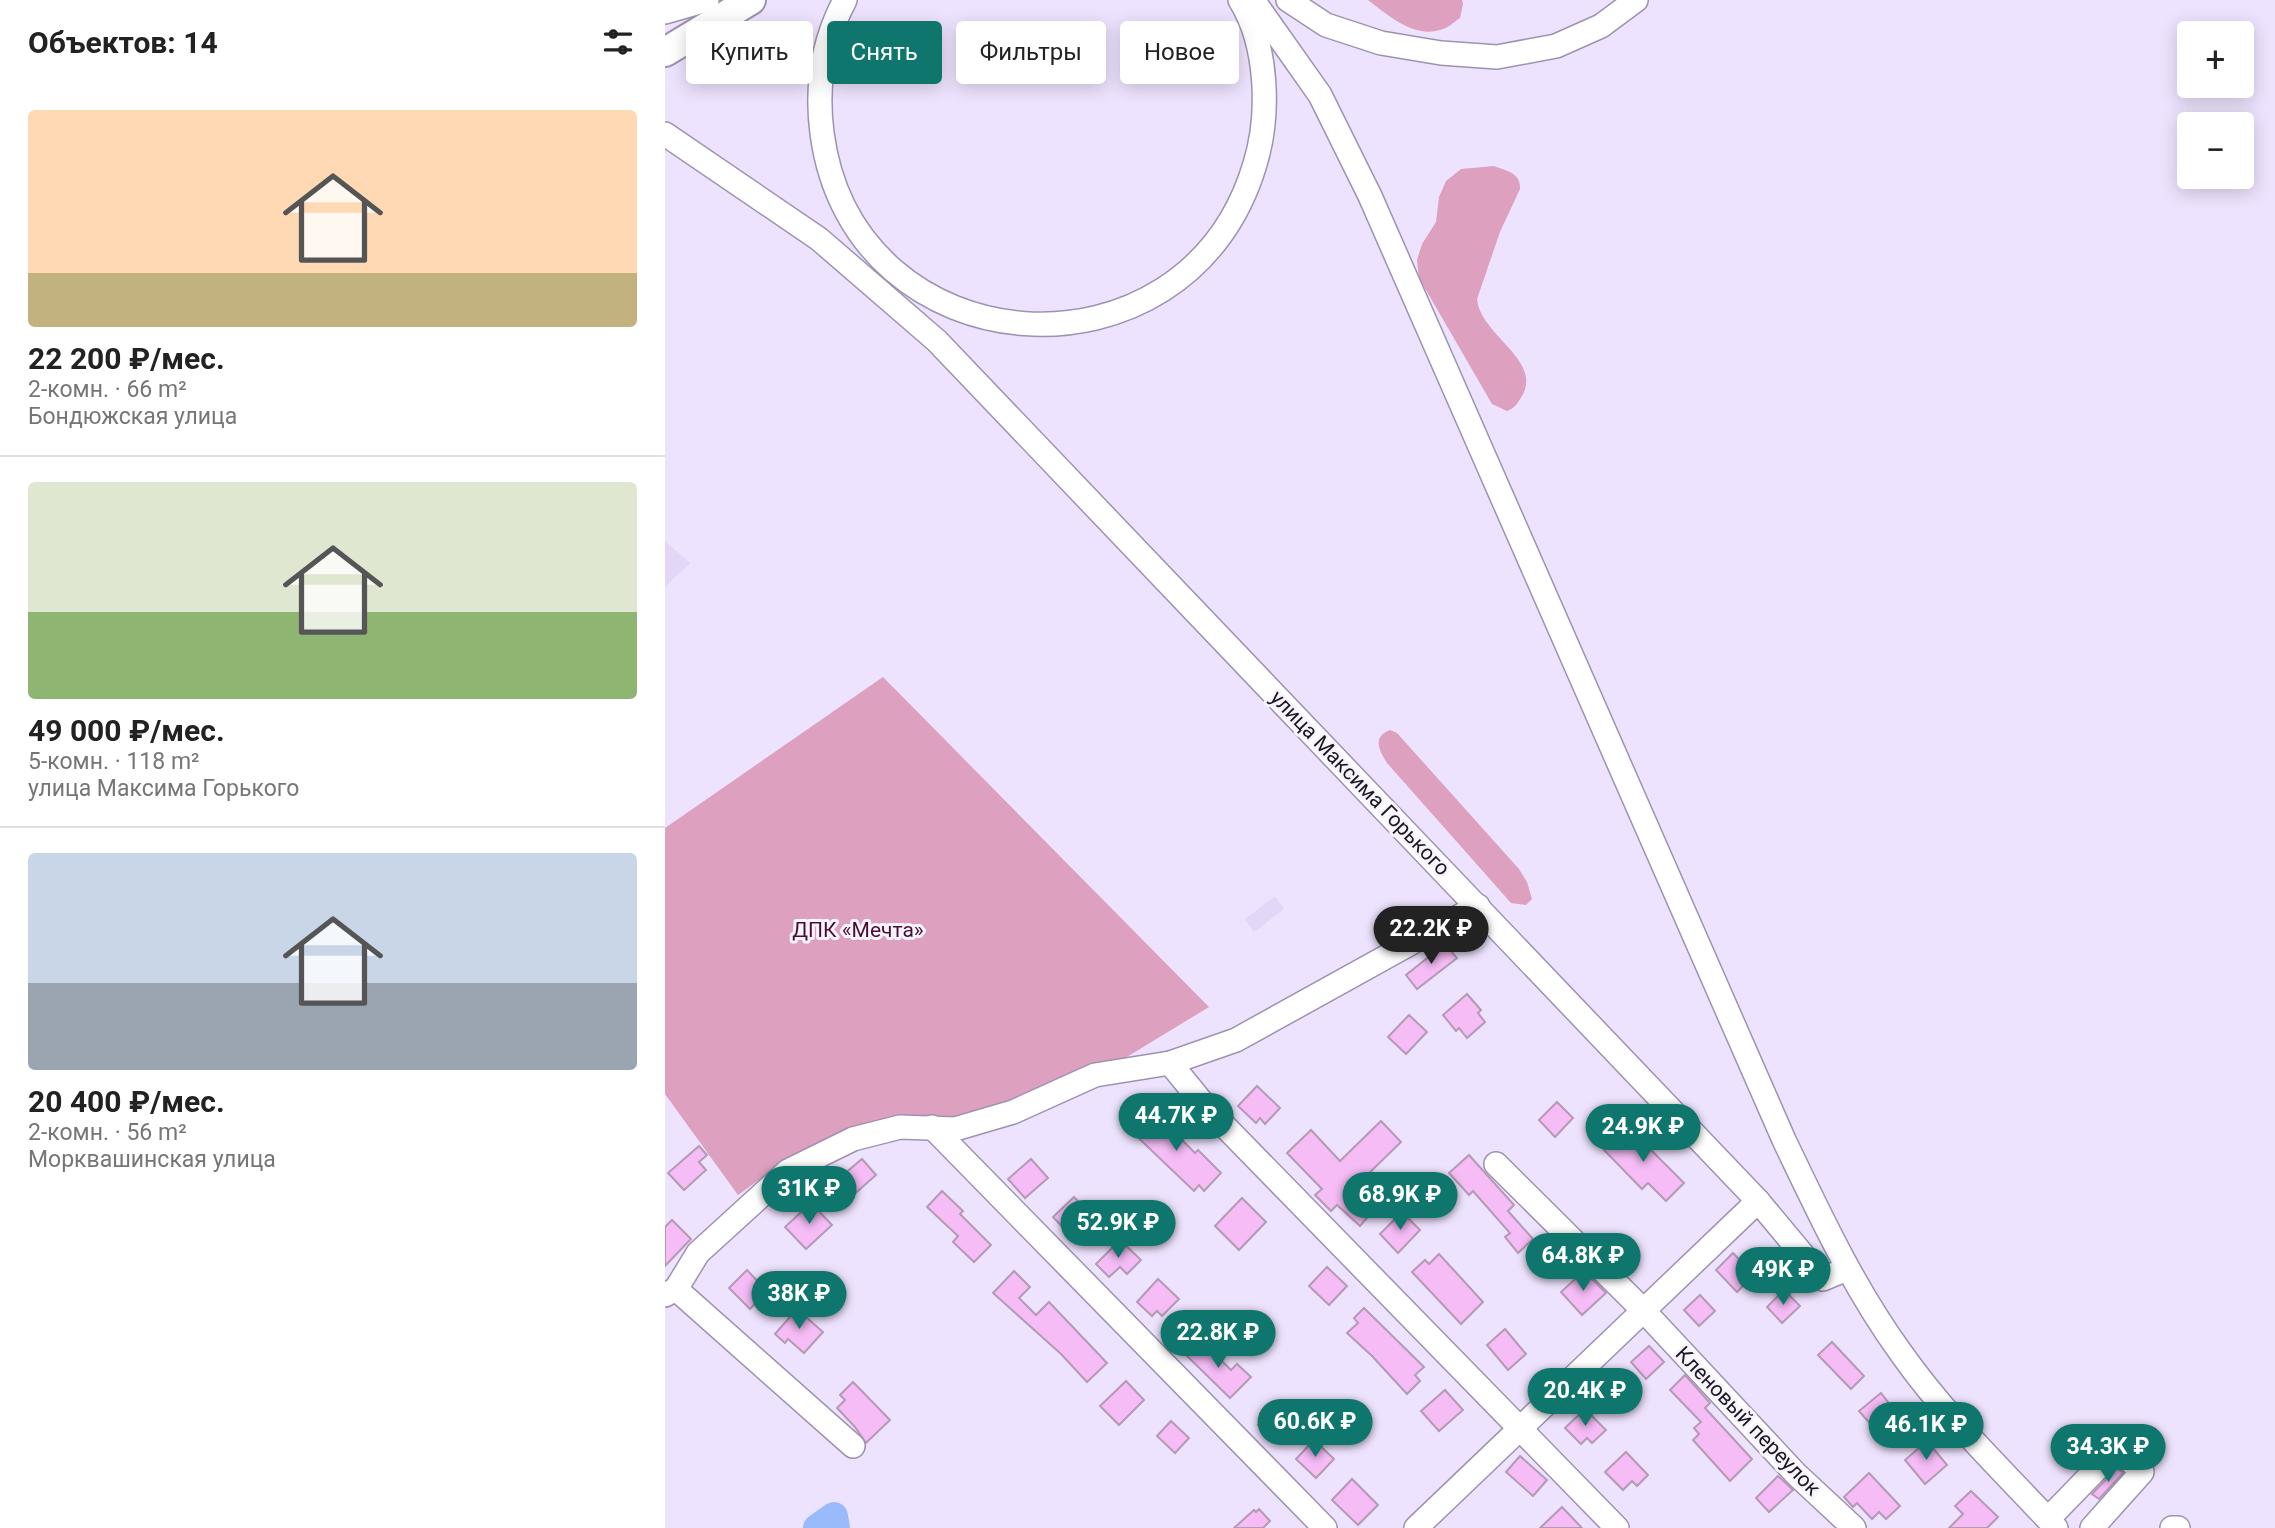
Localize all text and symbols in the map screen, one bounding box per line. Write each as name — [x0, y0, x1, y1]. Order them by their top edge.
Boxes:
chip: Купить — [686, 21, 813, 84]
chip: Снять — [827, 21, 942, 84]
chip: Фильтры — [956, 21, 1106, 84]
chip: Новое — [1120, 21, 1239, 84]
map controls — [2177, 21, 2254, 189]
button: + — [2177, 21, 2254, 98]
icon: filters — [599, 23, 637, 61]
text: Объектов: 14 — [28, 25, 218, 60]
button: − — [2177, 112, 2254, 189]
icon: home — [270, 155, 396, 281]
text: 22 200 ₽/мес. — [28, 341, 225, 376]
text: 2-комн. · 66 m² — [28, 376, 187, 403]
text: Бондюжская улица — [28, 403, 237, 430]
icon: home — [270, 527, 396, 653]
street label: улица Максима Горького — [1265, 686, 1455, 880]
text: 49 000 ₽/мес. — [28, 713, 225, 748]
text: 5-комн. · 118 m² — [28, 748, 200, 775]
text: улица Максима Горького — [28, 775, 299, 802]
icon: home — [270, 898, 396, 1024]
pin: 22.2K ₽ — [1366, 906, 1496, 966]
text: 22.2K ₽ — [1390, 915, 1472, 942]
park label: ДПК «Мечта» — [792, 918, 924, 942]
text: 20 400 ₽/мес. — [28, 1084, 225, 1119]
pin: 44.7K ₽ — [1111, 1094, 1241, 1153]
text: 44.7K ₽ — [1135, 1102, 1217, 1129]
pin: 24.9K ₽ — [1578, 1104, 1708, 1164]
text: 24.9K ₽ — [1602, 1113, 1684, 1140]
text: 2-комн. · 56 m² — [28, 1119, 187, 1146]
text: Морквашинская улица — [28, 1146, 276, 1173]
pin: 31K ₽ — [760, 1166, 858, 1226]
pin: 68.9K ₽ — [1335, 1172, 1465, 1232]
text: 31K ₽ — [778, 1175, 840, 1202]
text: 68.9K ₽ — [1359, 1181, 1441, 1208]
pin: 52.9K ₽ — [1053, 1200, 1183, 1260]
text: 52.9K ₽ — [1077, 1209, 1159, 1236]
pin: 64.8K ₽ — [1518, 1234, 1648, 1293]
text: 64.8K ₽ — [1542, 1242, 1624, 1269]
pin: 49K ₽ — [1734, 1248, 1832, 1307]
text: 49K ₽ — [1752, 1256, 1814, 1283]
pin: 38K ₽ — [750, 1272, 848, 1331]
text: 38K ₽ — [768, 1280, 830, 1307]
pin: 22.8K ₽ — [1153, 1310, 1283, 1370]
text: 22.8K ₽ — [1177, 1319, 1259, 1346]
street label: Кленовый переулок — [1671, 1342, 1826, 1501]
pin: 20.4K ₽ — [1520, 1368, 1650, 1428]
text: 20.4K ₽ — [1544, 1377, 1626, 1404]
pin: 60.6K ₽ — [1250, 1400, 1380, 1459]
pin: 46.1K ₽ — [1861, 1402, 1991, 1462]
text: 60.6K ₽ — [1274, 1408, 1356, 1435]
text: 46.1K ₽ — [1885, 1411, 1967, 1438]
pin: 34.3K ₽ — [2043, 1424, 2173, 1484]
text: 34.3K ₽ — [2067, 1433, 2149, 1460]

